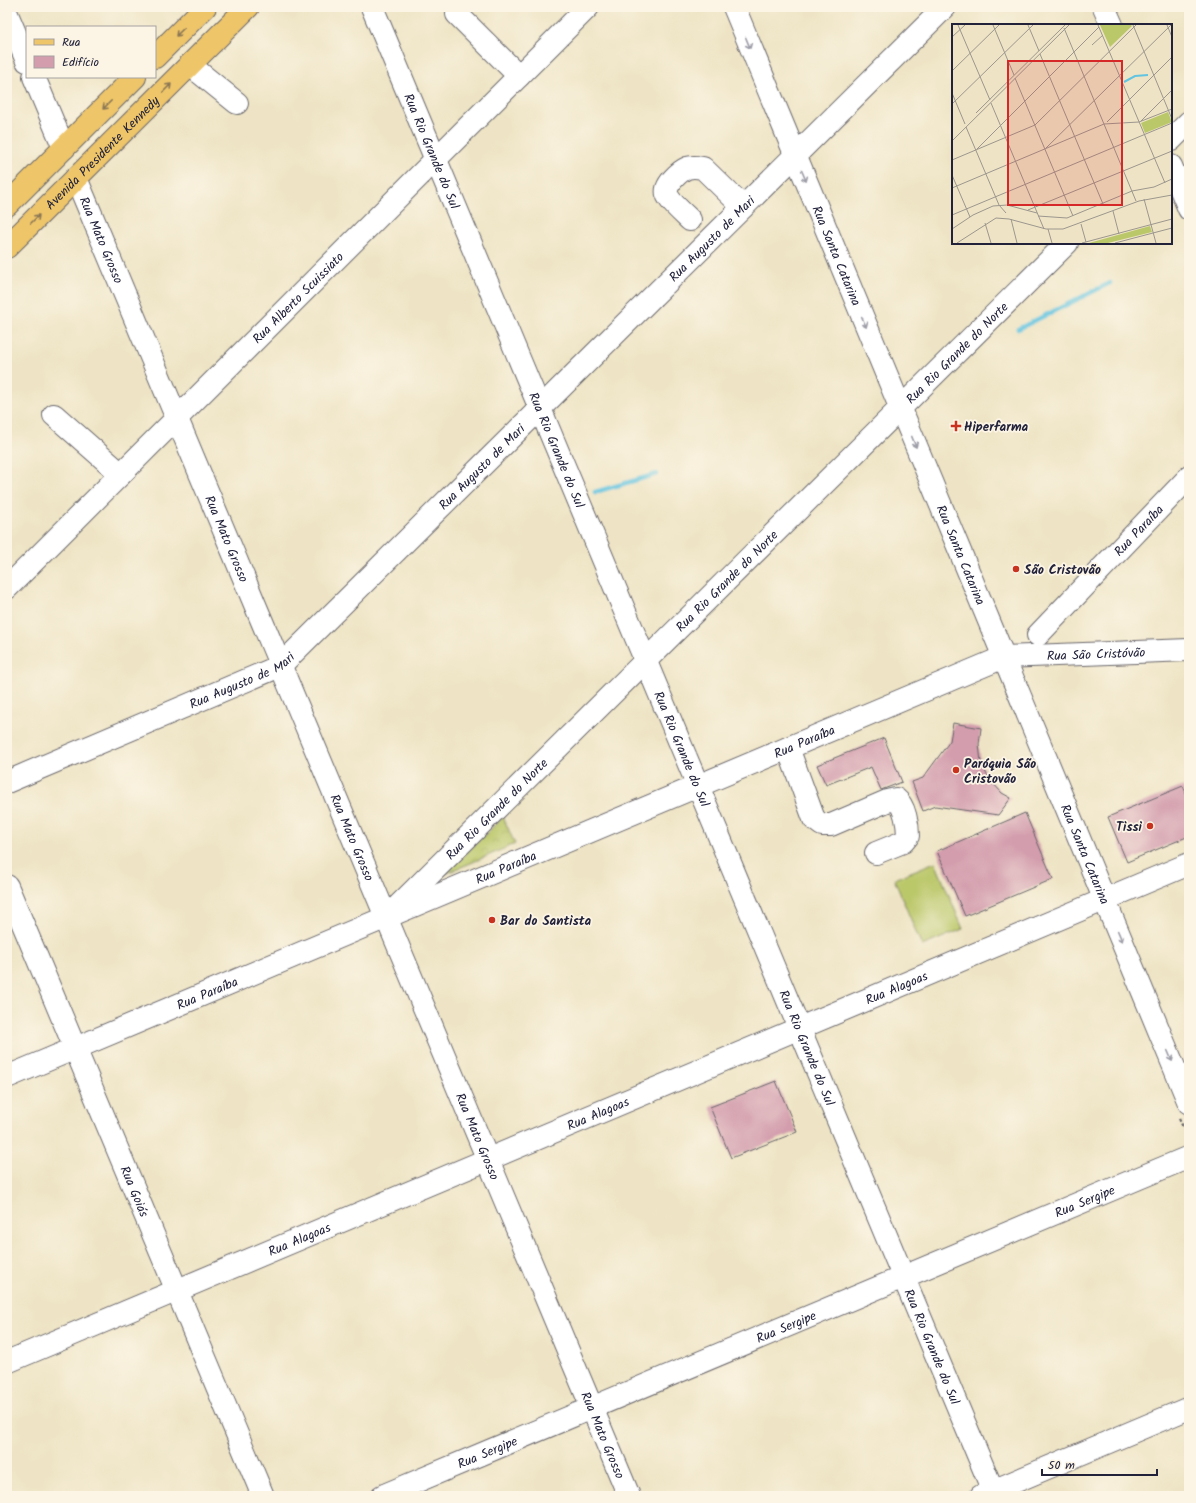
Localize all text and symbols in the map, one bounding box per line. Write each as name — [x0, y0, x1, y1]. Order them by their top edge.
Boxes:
inset map — [952, 24, 1172, 244]
legend — [26, 26, 156, 78]
one-way arrow — [175, 27, 185, 37]
text: Rua — [62, 33, 81, 52]
one-way arrow — [745, 37, 753, 49]
text: Edifício — [62, 53, 99, 72]
one-way arrow — [162, 83, 171, 93]
street label: Rua Rio Grande do Sul — [397, 90, 464, 213]
street label: Avenida Presidente Kennedy — [41, 91, 166, 215]
one-way arrow — [102, 100, 112, 109]
one-way arrow — [800, 170, 808, 182]
street label: Rua Augusto de Mari — [664, 191, 761, 287]
street label: Rua Mato Grosso — [73, 193, 128, 287]
street label: Rua Santa Catarina — [806, 203, 866, 309]
one-way arrow — [30, 214, 40, 224]
street label: Rua Alberto Scuissiato — [248, 248, 350, 349]
street label: Rua Rio Grande do Norte — [901, 298, 1014, 409]
one-way arrow — [861, 315, 869, 327]
street label: Rua Rio Grande do Sul — [522, 389, 590, 512]
place label: Hiperfarma — [964, 417, 1029, 438]
street label: Rua Augusto de Mari — [434, 419, 531, 515]
marker: Hiperfarma — [951, 421, 961, 431]
one-way arrow — [911, 436, 918, 448]
street label: Rua Mato Grosso — [198, 492, 254, 586]
street label: Rua Paraíba — [1109, 501, 1169, 562]
street label: Rua Santa Catarina — [930, 502, 990, 609]
street label: Rua Rio Grande do Norte — [671, 526, 784, 637]
place label: São Cristovão — [1024, 560, 1101, 581]
marker: São Cristovão — [1011, 564, 1021, 574]
street label: Rua São Cristóvão — [1046, 643, 1146, 667]
street label: Rua Augusto de Mari — [186, 647, 301, 715]
street label: Rua Rio Grande do Sul — [647, 688, 715, 810]
street label: Rua Paraíba — [771, 720, 839, 765]
street label: Rua Rio Grande do Norte — [441, 754, 554, 866]
place label: Paróquia São Cristovão — [964, 754, 1036, 790]
marker: Paróquia São Cristovão — [951, 765, 961, 775]
street label: Rua Mato Grosso — [324, 791, 379, 885]
street label: Rua Santa Catarina — [1054, 801, 1114, 908]
place label: Tissi — [1116, 817, 1143, 838]
marker: Tissi — [1145, 821, 1155, 831]
street label: Rua Paraíba — [472, 846, 540, 891]
place label: Bar do Santista — [500, 911, 592, 932]
marker: Bar do Santista — [487, 915, 497, 925]
one-way arrow — [1116, 929, 1124, 941]
street label: Rua Alagoas — [862, 966, 932, 1011]
street label: Rua Paraíba — [174, 972, 242, 1016]
street label: Rua Rio Grande do Sul — [772, 987, 840, 1109]
one-way arrow — [1166, 1049, 1174, 1061]
street label: Rua Mato Grosso — [449, 1090, 504, 1184]
street label: Rua Alagoas — [564, 1092, 633, 1137]
street label: Rua Goiás — [114, 1163, 154, 1221]
street label: Rua Sergipe — [1052, 1180, 1119, 1224]
street label: Rua Alagoas — [265, 1218, 335, 1263]
street label: Rua Rio Grande do Sul — [898, 1286, 965, 1408]
street label: Rua Sergipe — [753, 1306, 820, 1350]
street label: Rua Mato Grosso — [574, 1389, 630, 1482]
street label: Rua Sergipe — [454, 1431, 521, 1475]
scale bar — [1042, 1451, 1157, 1477]
text: 50 m — [1048, 1456, 1075, 1475]

